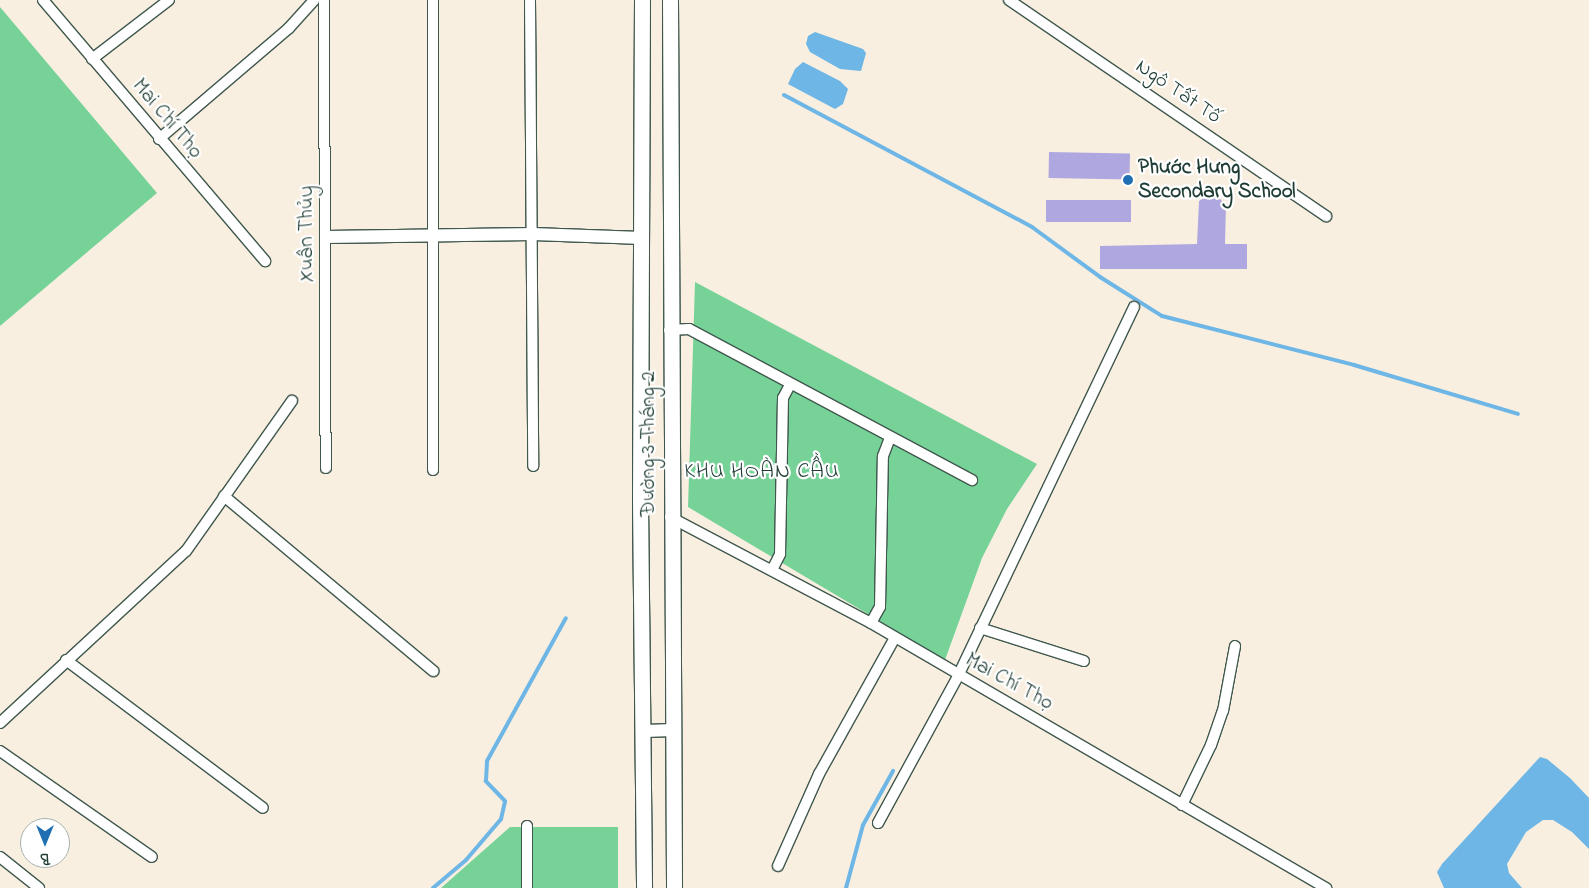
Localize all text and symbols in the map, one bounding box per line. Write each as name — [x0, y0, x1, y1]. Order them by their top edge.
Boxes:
street label: Ngô Tất Tố — [1131, 54, 1225, 130]
street label: Mai Chí Thọ — [126, 74, 208, 164]
place label: Phước Hưng Secondary School — [1138, 155, 1296, 205]
marker: Phước Hưng Secondary School — [1122, 174, 1134, 186]
street label: Xuân Thủy — [294, 186, 320, 282]
street label: Đường 3 Tháng 2 — [636, 371, 662, 517]
district label: KHU HOÀN CẦU — [683, 460, 841, 486]
street label: Mai Chí Thọ — [961, 648, 1057, 716]
north arrow — [20, 818, 70, 868]
text: B — [40, 847, 50, 868]

